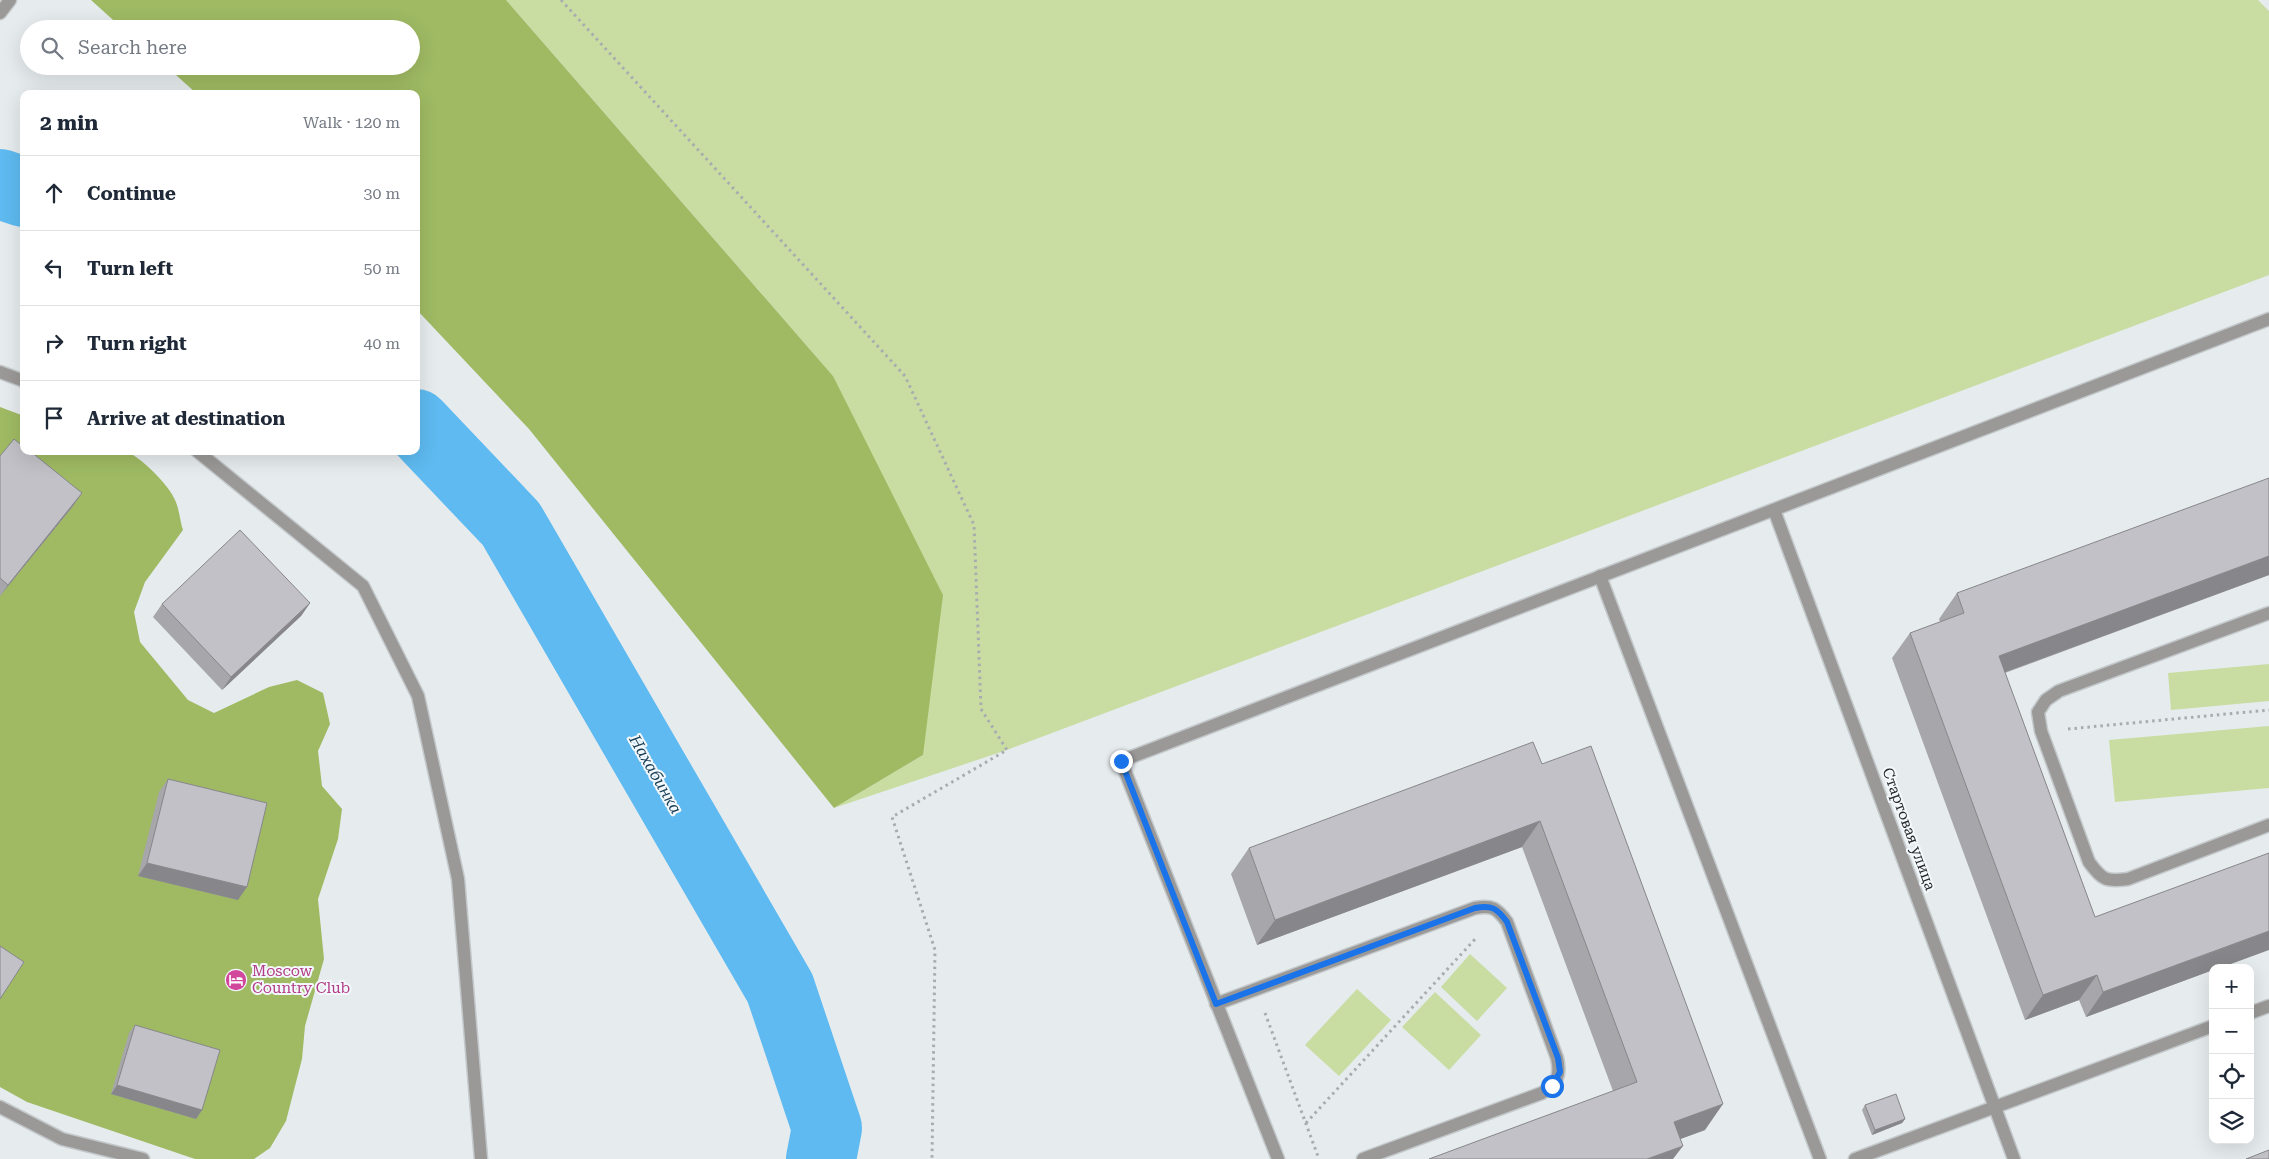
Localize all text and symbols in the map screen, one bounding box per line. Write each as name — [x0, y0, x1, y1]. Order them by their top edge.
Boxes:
search box — [20, 20, 420, 75]
icon: search — [38, 34, 66, 62]
text: Search here — [78, 36, 187, 59]
text: 2 min — [40, 111, 98, 135]
text: Walk · 120 m — [303, 113, 400, 132]
icon: ahead — [40, 179, 68, 207]
text: Continue — [87, 182, 176, 205]
text: 30 m — [363, 184, 400, 203]
icon: left — [40, 254, 68, 282]
text: Turn left — [87, 257, 173, 280]
text: 50 m — [363, 259, 400, 278]
icon: right — [40, 329, 68, 357]
text: Turn right — [87, 332, 187, 355]
text: 40 m — [363, 334, 400, 353]
icon: arrive — [40, 404, 68, 432]
text: Arrive at destination — [87, 407, 285, 430]
water label: Нахабинка — [625, 731, 686, 817]
route end — [1110, 750, 1133, 773]
street label: Стартовая улица — [1878, 765, 1940, 893]
place label: Moscow Country Club — [252, 962, 350, 997]
map controls — [2209, 964, 2254, 1144]
button: + — [2209, 964, 2254, 1009]
hotel icon: Moscow Country Club — [224, 968, 248, 992]
button: − — [2209, 1009, 2254, 1054]
button: locate — [2209, 1054, 2254, 1099]
route start — [1541, 1075, 1564, 1098]
button: layers — [2209, 1099, 2254, 1144]

